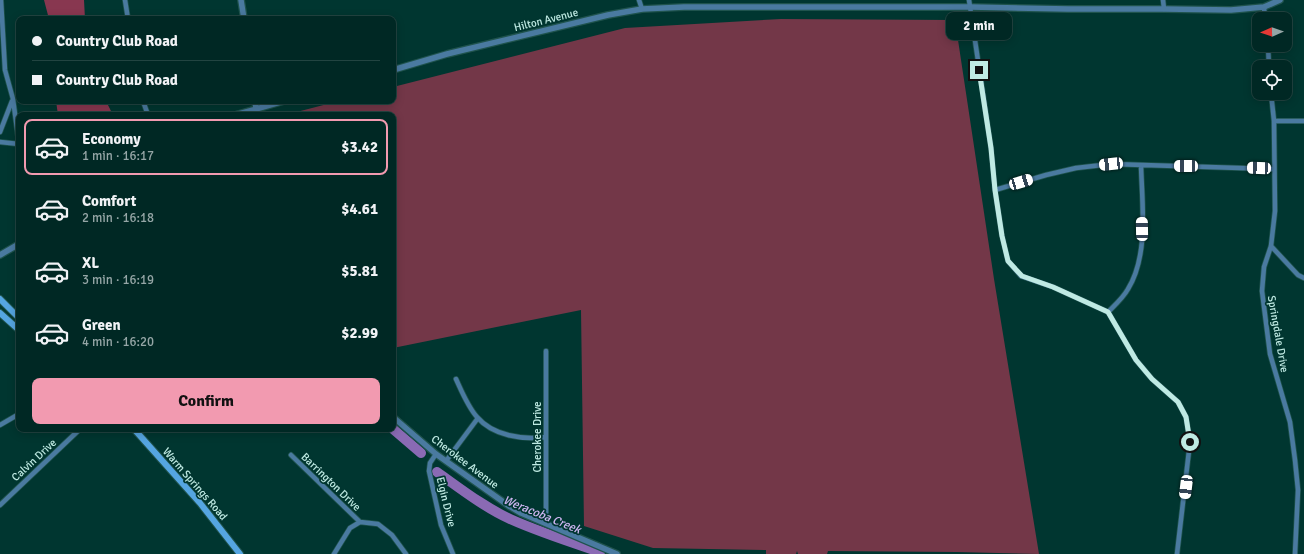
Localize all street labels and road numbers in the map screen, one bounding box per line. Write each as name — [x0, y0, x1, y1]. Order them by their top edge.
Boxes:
street label: Hilton Avenue — [513, 6, 579, 34]
street label: Springdale Drive — [1265, 294, 1291, 374]
street label: Cherokee Drive — [531, 401, 544, 473]
street label: Cherokee Avenue — [429, 432, 501, 492]
street label: Calvin Drive — [9, 436, 59, 484]
street label: Warm Springs Road — [160, 445, 230, 523]
street label: Barrington Drive — [298, 450, 364, 514]
street label: Elgin Drive — [434, 476, 458, 528]

